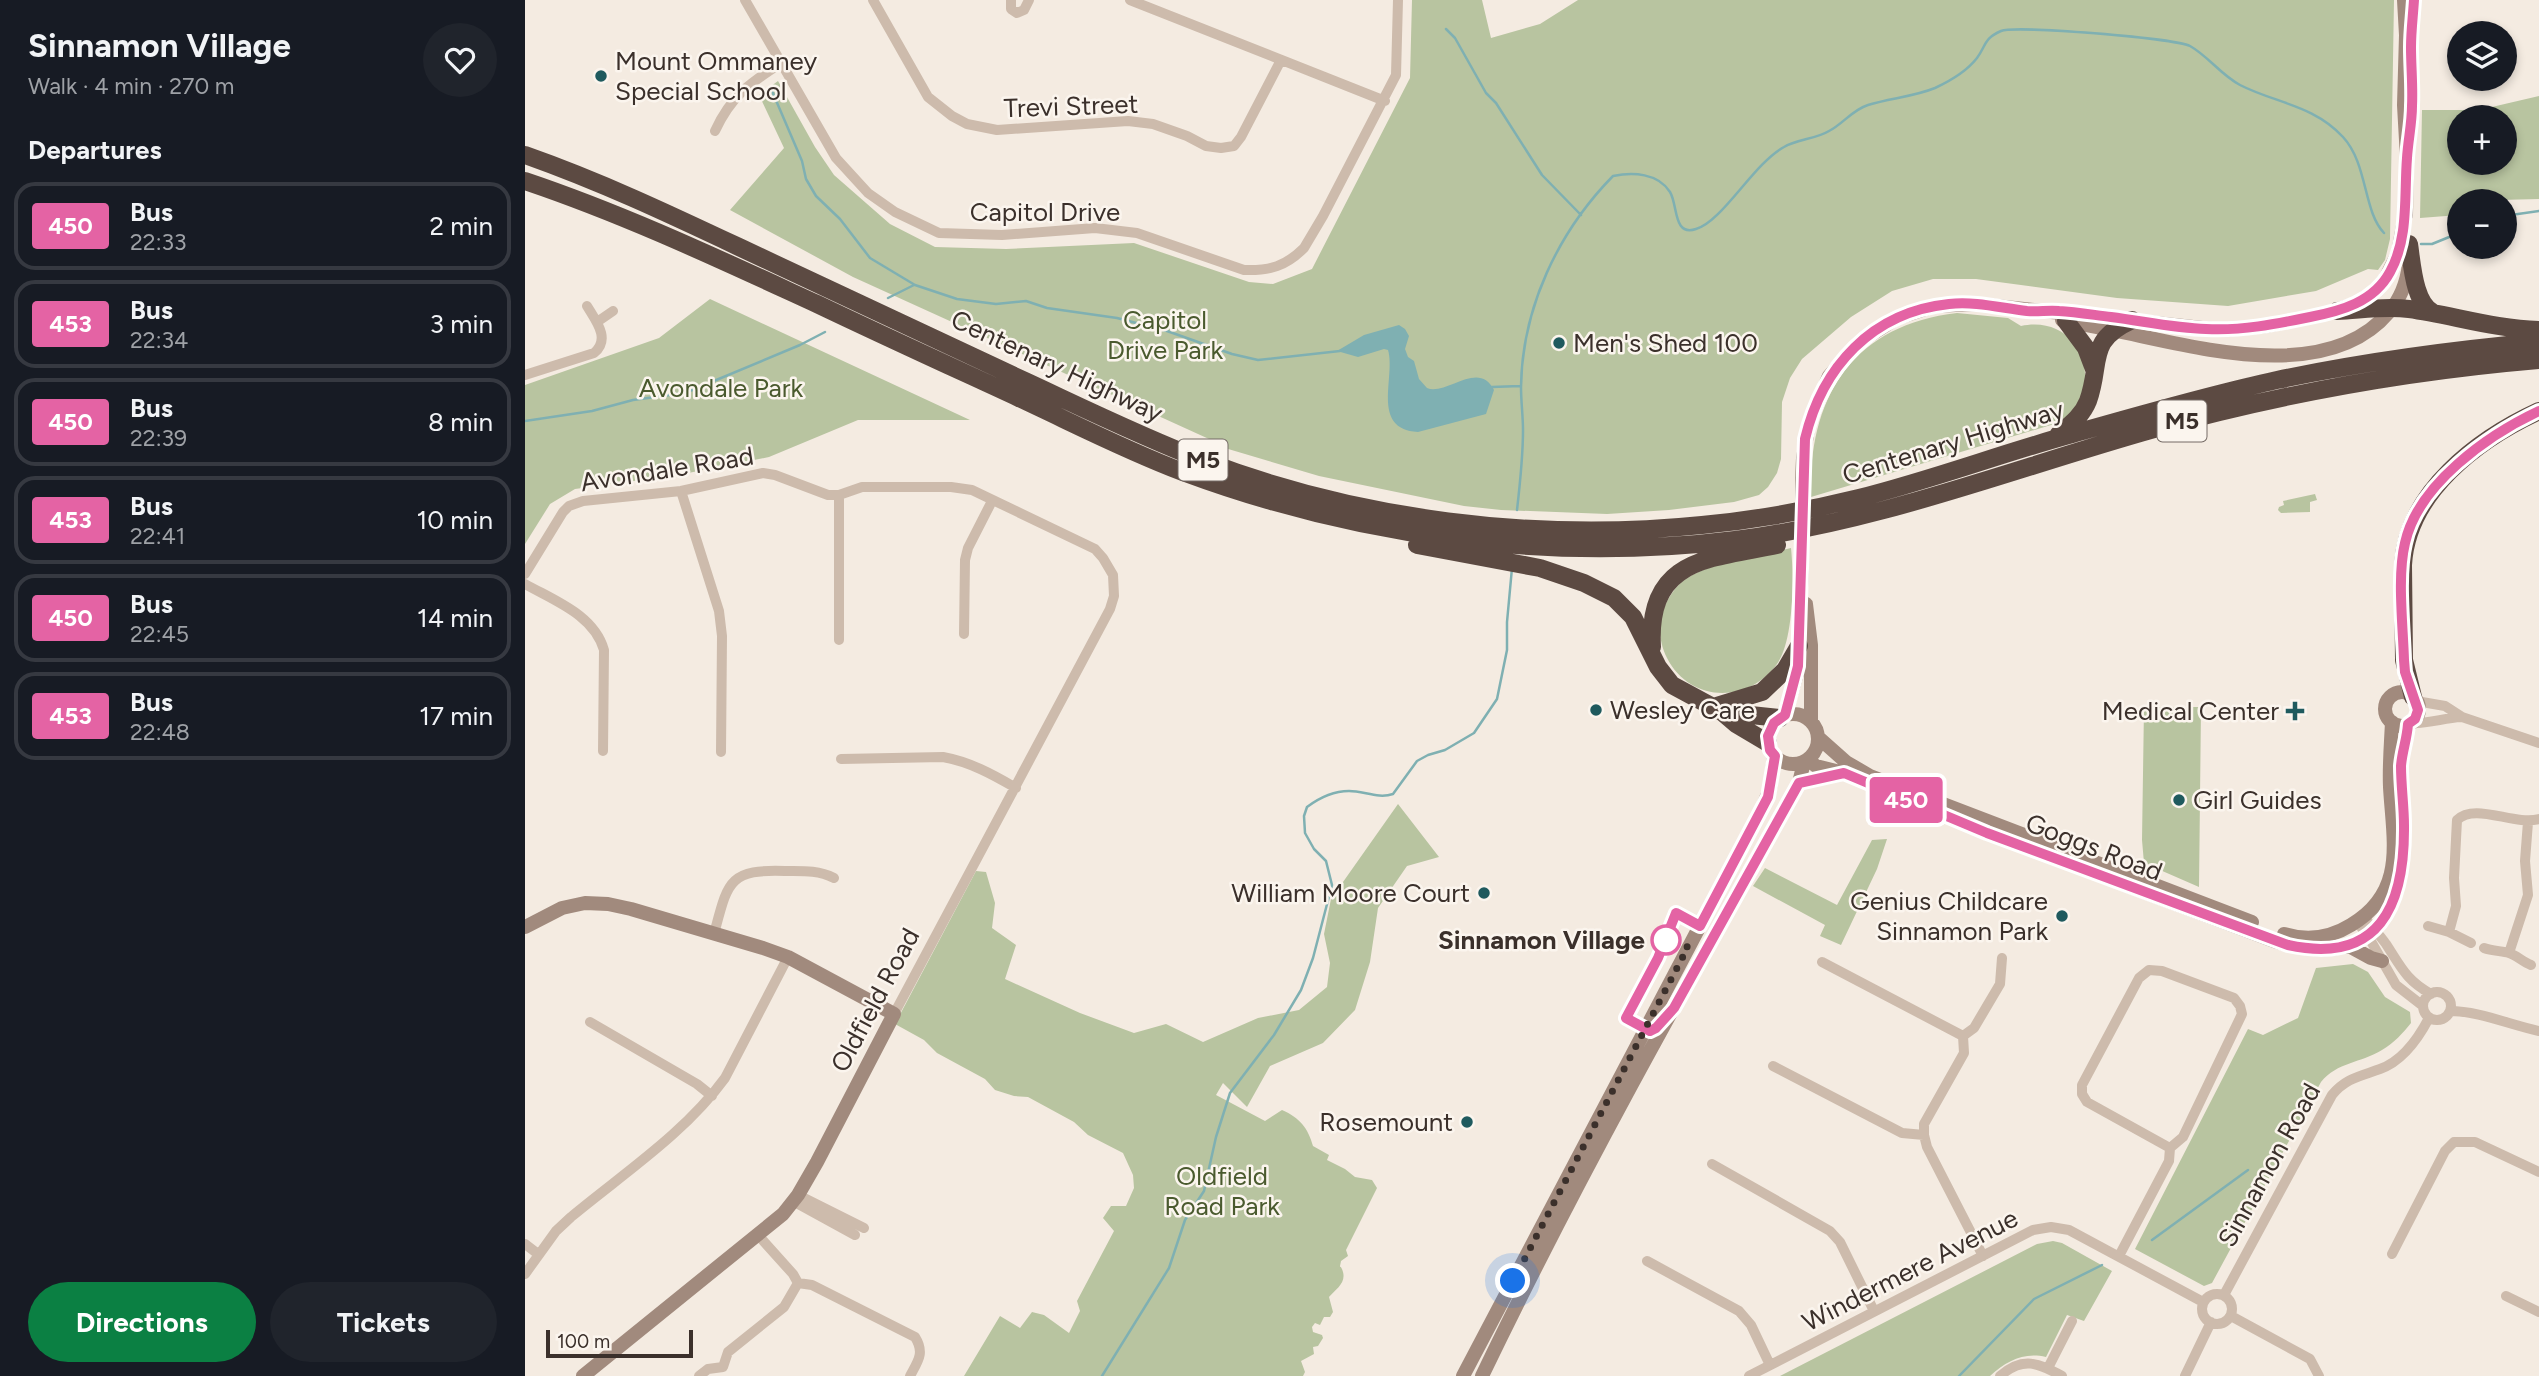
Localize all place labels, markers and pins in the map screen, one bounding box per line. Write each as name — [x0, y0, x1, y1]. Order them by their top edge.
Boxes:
place label: Mount Ommaney Special School — [615, 45, 817, 107]
marker: Mount Ommaney Special School — [593, 68, 609, 84]
place label: Men's Shed 100 — [1573, 327, 1758, 359]
marker: Men's Shed 100 — [1551, 335, 1567, 351]
place label: Wesley Care — [1610, 694, 1755, 726]
place label: Medical Center — [2102, 695, 2279, 727]
marker: Medical Center — [2285, 701, 2305, 721]
marker: Wesley Care — [1588, 702, 1604, 718]
place label: Girl Guides — [2193, 784, 2322, 816]
marker: Girl Guides — [2171, 792, 2187, 808]
place label: William Moore Court — [1231, 877, 1470, 909]
marker: William Moore Court — [1476, 885, 1492, 901]
place label: Genius Childcare Sinnamon Park — [1850, 885, 2048, 947]
marker: Genius Childcare Sinnamon Park — [2054, 908, 2070, 924]
place label: Sinnamon Village — [1438, 924, 1645, 956]
marker: Sinnamon Village — [1651, 925, 1681, 955]
place label: Rosemount — [1319, 1106, 1453, 1138]
marker: Rosemount — [1459, 1114, 1475, 1130]

